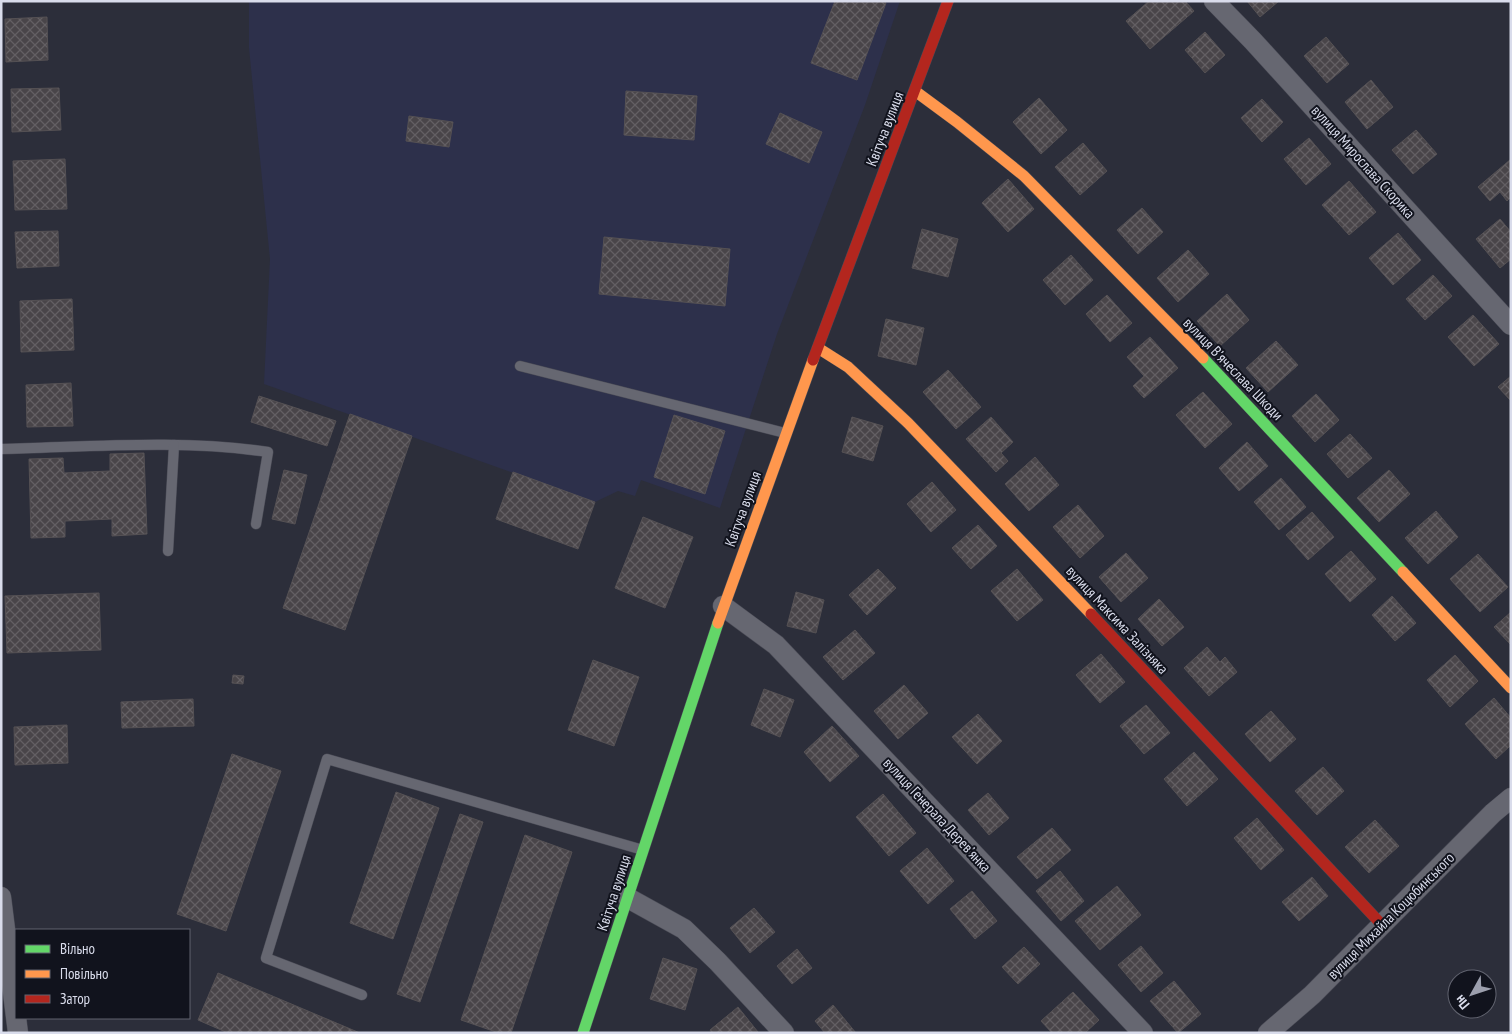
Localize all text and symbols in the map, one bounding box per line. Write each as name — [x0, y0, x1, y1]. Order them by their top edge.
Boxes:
street label: Квітуча вулиця — [862, 88, 908, 169]
street label: вулиця Мирослава Скорика — [1308, 101, 1419, 222]
street label: вулиця Вʼячеслава Шкоди — [1179, 313, 1287, 424]
street label: Квітуча вулиця — [720, 468, 765, 549]
street label: вулиця Максима Залізняка — [1062, 562, 1172, 678]
street label: вулиця Генерала Деревʼянка — [879, 753, 995, 876]
street label: вулиця Михайла Коцюбинського — [1323, 848, 1458, 983]
street label: Квітуча вулиця — [592, 852, 635, 933]
legend — [15, 929, 190, 1019]
text: Вільно — [60, 939, 95, 958]
text: Повільно — [60, 964, 108, 983]
north arrow — [1447, 969, 1497, 1019]
text: Затор — [60, 989, 90, 1008]
text: Пн — [1451, 991, 1473, 1013]

